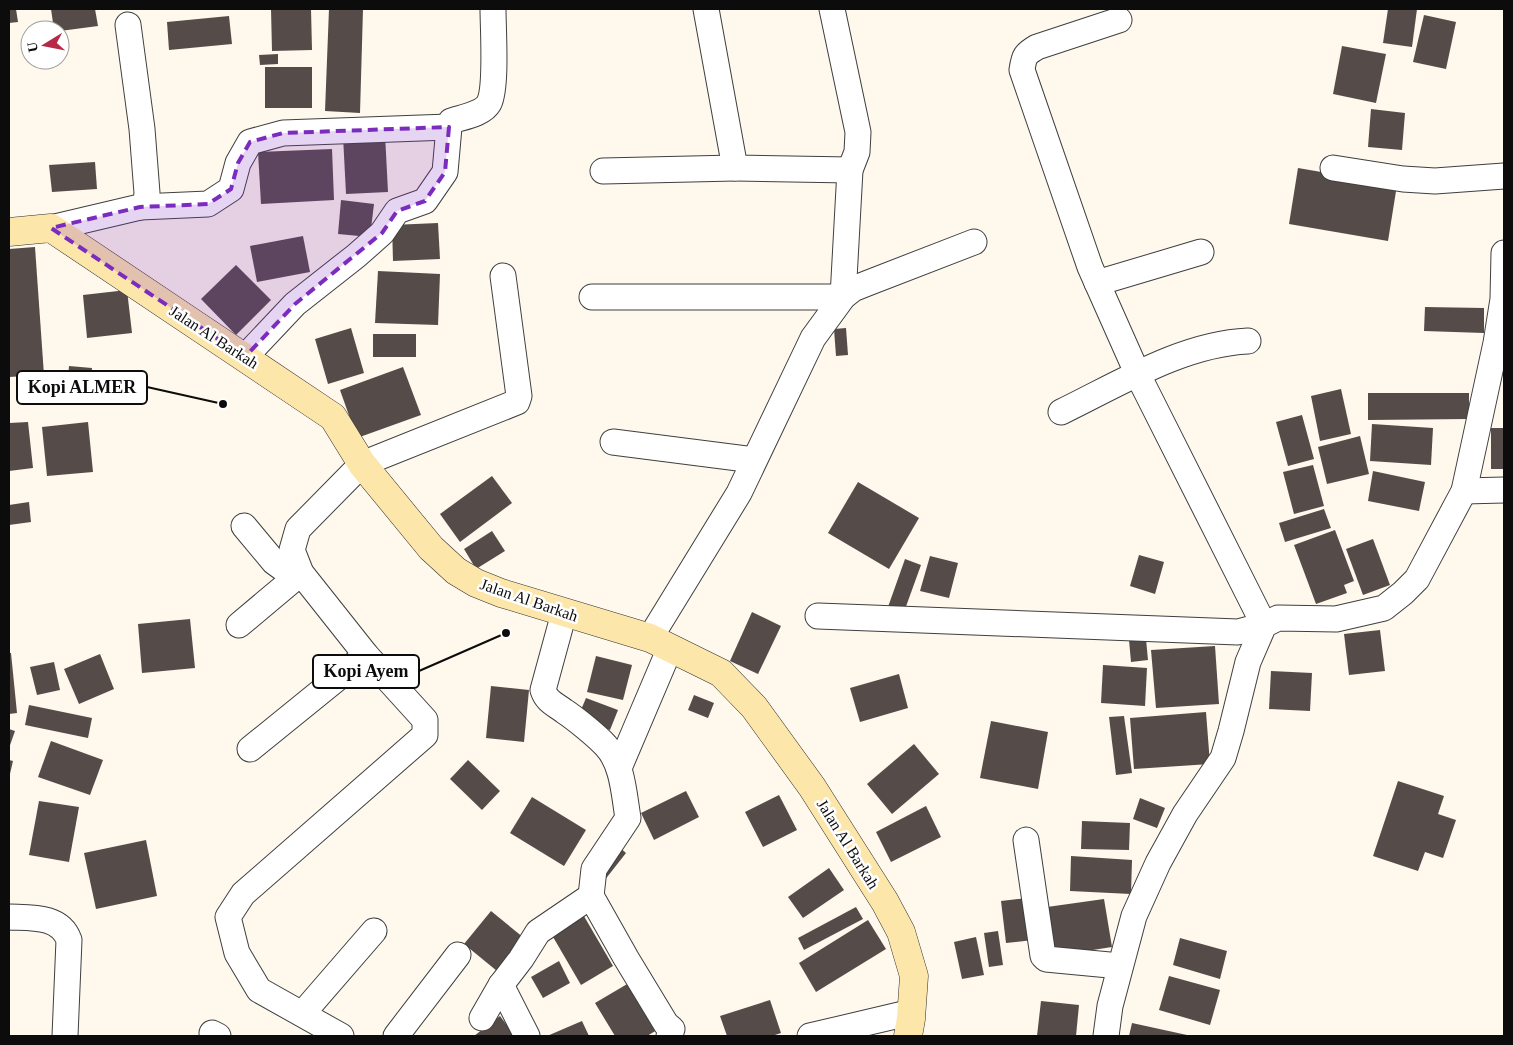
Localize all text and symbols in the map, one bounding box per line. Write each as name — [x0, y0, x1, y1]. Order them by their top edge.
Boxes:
north arrow — [20, 20, 70, 70]
text: U — [24, 41, 41, 53]
street label: Jalan Al Barkah — [167, 302, 261, 372]
callout: Kopi ALMER — [17, 371, 147, 404]
text: Kopi ALMER — [28, 377, 137, 397]
street label: Jalan Al Barkah — [478, 575, 580, 625]
callout: Kopi Ayem — [313, 655, 419, 688]
text: Kopi Ayem — [323, 661, 409, 681]
street label: Jalan Al Barkah — [814, 796, 882, 892]

